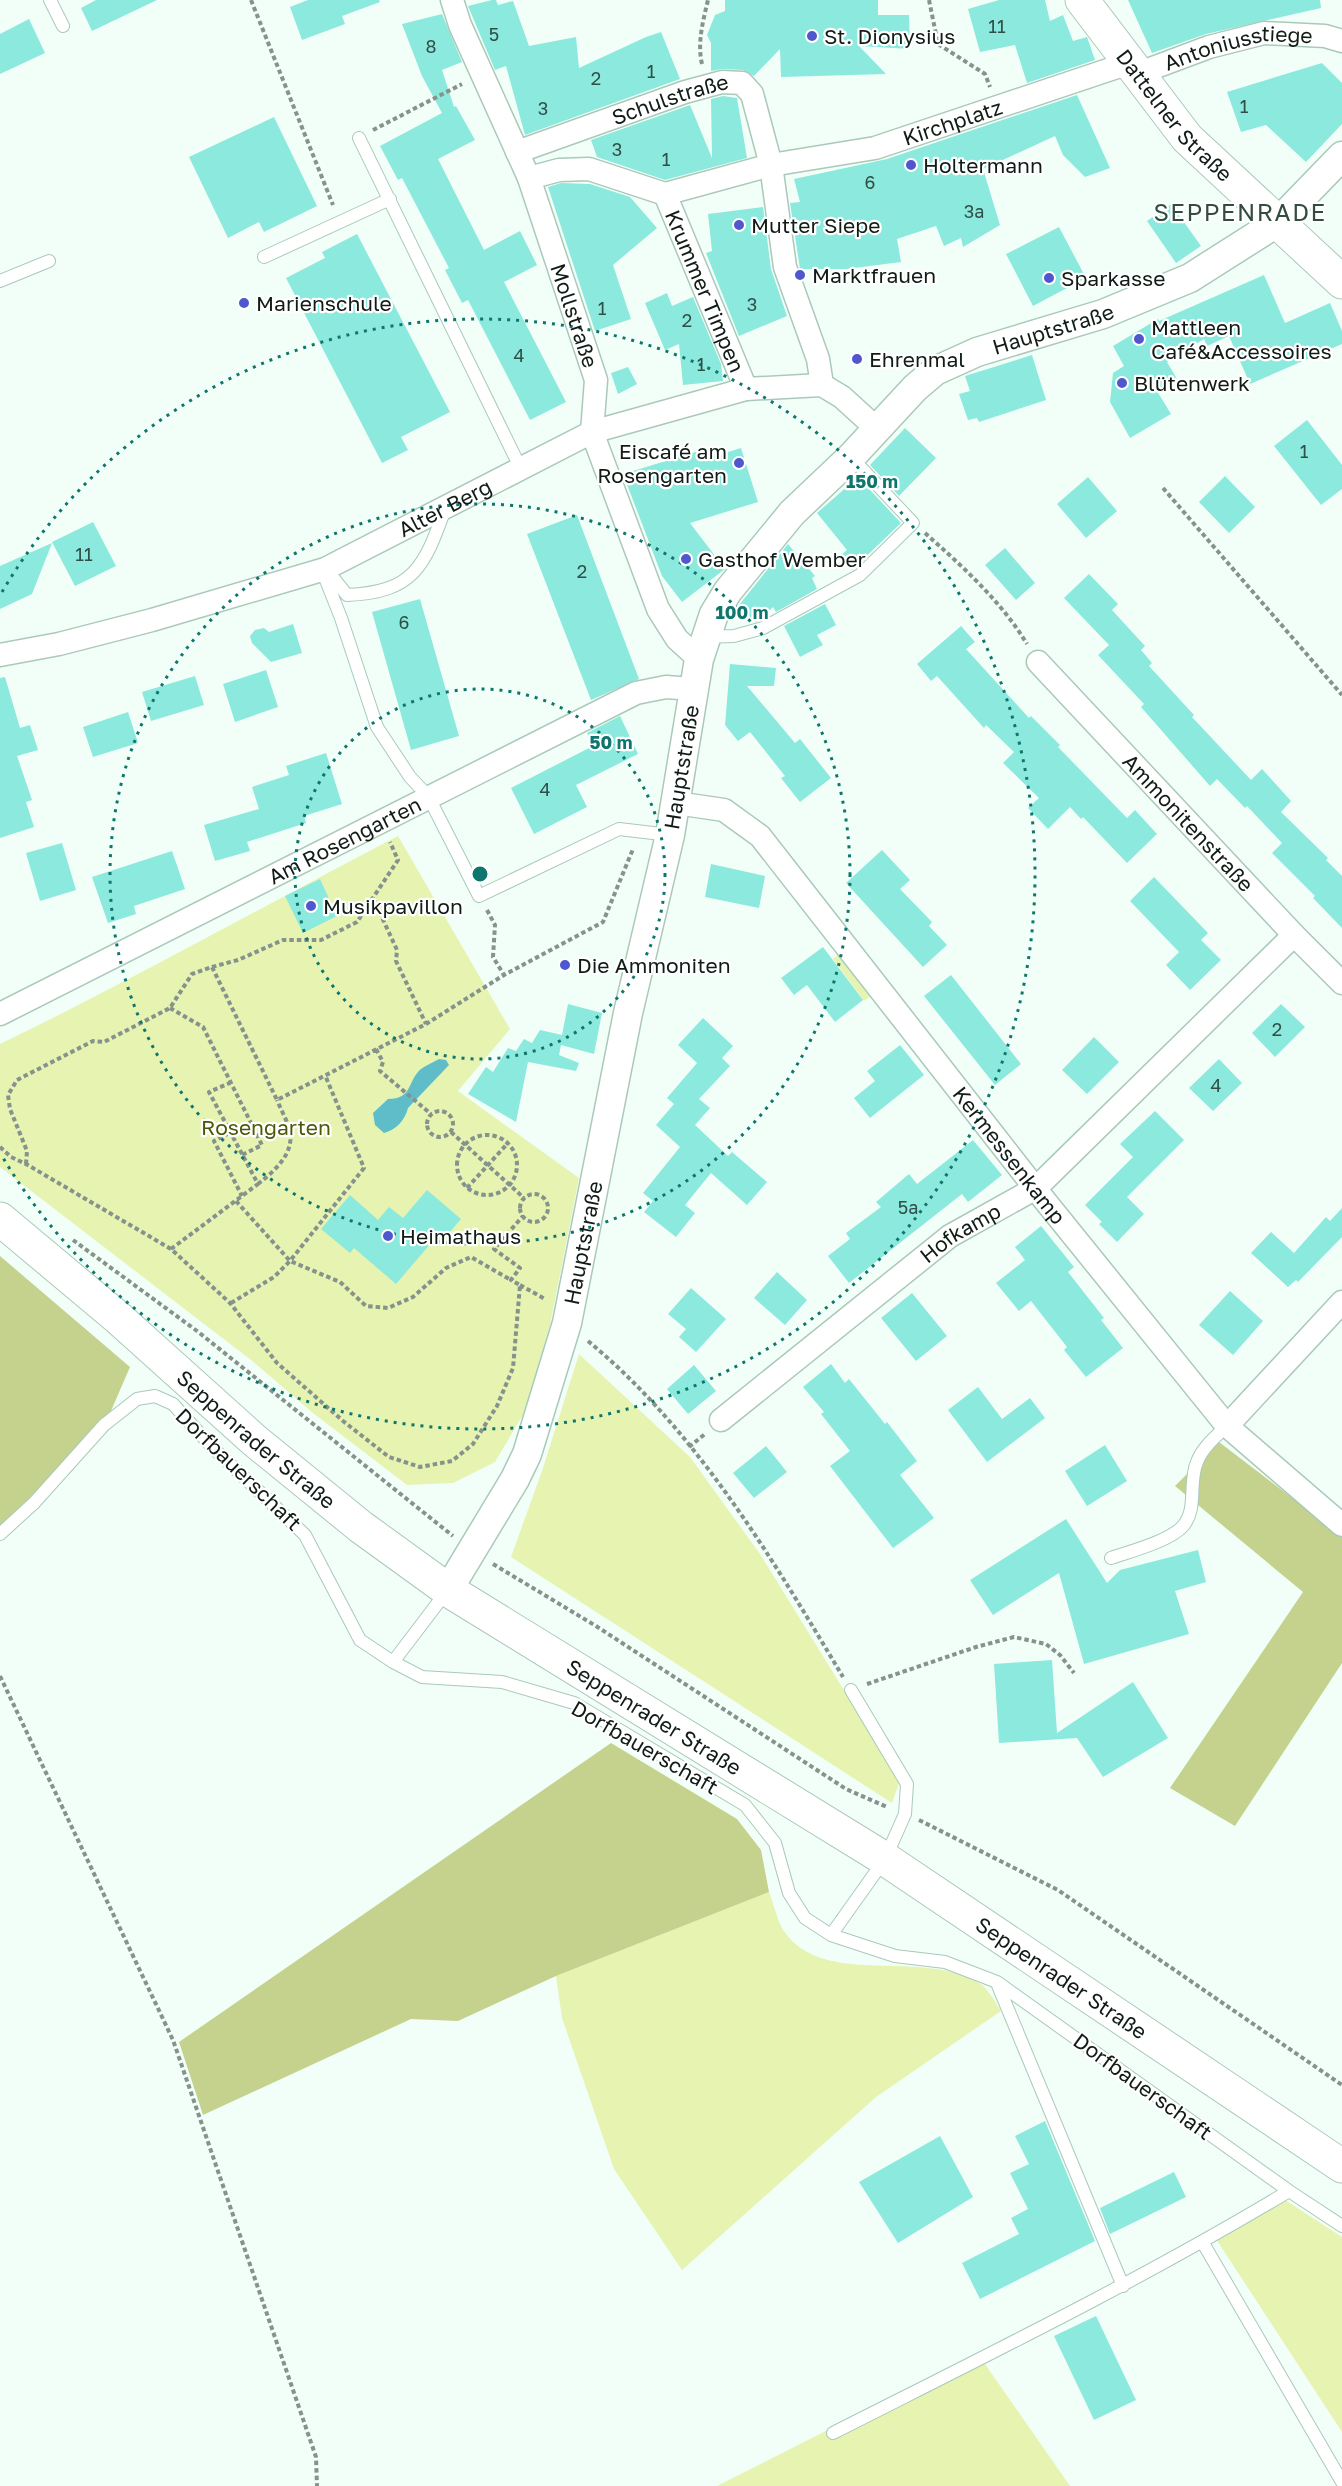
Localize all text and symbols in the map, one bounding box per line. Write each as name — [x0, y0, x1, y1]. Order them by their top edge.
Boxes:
house number: 11 — [988, 15, 1006, 37]
street label: Antoniusstiege — [1160, 20, 1313, 76]
house number: 5 — [489, 23, 499, 45]
place label: St. Dionysius — [824, 23, 955, 49]
marker: St. Dionysius — [805, 29, 819, 43]
house number: 8 — [426, 35, 436, 57]
street label: Dattelner Straße — [1111, 44, 1238, 187]
house number: 1 — [647, 60, 656, 82]
house number: 2 — [591, 67, 601, 89]
street label: Schulstraße — [608, 68, 731, 130]
street label: Kirchplatz — [899, 93, 1006, 151]
house number: 1 — [1240, 95, 1249, 117]
house number: 3 — [538, 97, 548, 119]
house number: 3 — [612, 138, 622, 160]
house number: 1 — [662, 148, 671, 170]
place label: Holtermann — [923, 152, 1043, 178]
marker: Holtermann — [904, 158, 918, 172]
house number: 6 — [865, 171, 875, 193]
district label: SEPPENRADE — [1153, 197, 1327, 226]
house number: 3a — [964, 200, 984, 222]
street label: Krummer Timpen — [660, 206, 751, 376]
place label: Mutter Siepe — [751, 212, 880, 238]
marker: Mutter Siepe — [732, 218, 746, 232]
street label: Mollstraße — [545, 260, 604, 371]
place label: Marktfrauen — [812, 262, 936, 288]
place label: Sparkasse — [1061, 265, 1165, 291]
marker: Marktfrauen — [793, 268, 807, 282]
marker: Sparkasse — [1042, 271, 1056, 285]
place label: Marienschule — [256, 290, 392, 316]
house number: 3 — [747, 293, 757, 315]
marker: Marienschule — [237, 296, 251, 310]
house number: 1 — [598, 297, 607, 319]
street label: Hauptstraße — [989, 298, 1118, 360]
house number: 2 — [682, 309, 692, 331]
place label: Mattleen Café&Accessoires — [1151, 314, 1332, 364]
marker: Mattleen Café&Accessoires — [1132, 332, 1146, 346]
house number: 4 — [514, 344, 525, 366]
place label: Ehrenmal — [869, 346, 965, 372]
marker: Ehrenmal — [850, 352, 864, 366]
house number: 1 — [697, 353, 706, 375]
place label: Blütenwerk — [1134, 370, 1250, 396]
marker: Blütenwerk — [1115, 376, 1129, 390]
place label: Eiscafé am Rosengarten — [597, 438, 727, 488]
house number: 1 — [1300, 440, 1309, 462]
marker: Eiscafé am Rosengarten — [732, 456, 746, 470]
text: 150 m — [846, 470, 898, 492]
street label: Alter Berg — [394, 473, 496, 542]
house number: 11 — [75, 543, 93, 565]
place label: Gasthof Wember — [698, 546, 866, 572]
marker: Gasthof Wember — [679, 552, 693, 566]
house number: 2 — [577, 560, 587, 582]
text: 100 m — [716, 601, 768, 623]
house number: 6 — [399, 611, 409, 633]
street label: Hauptstraße — [658, 703, 704, 831]
text: 50 m — [590, 731, 632, 753]
street label: Ammonitenstraße — [1118, 748, 1259, 897]
house number: 4 — [540, 778, 551, 800]
street label: Am Rosengarten — [264, 791, 425, 889]
centre of rings — [470, 864, 490, 884]
place label: Musikpavillon — [323, 893, 463, 919]
marker: Musikpavillon — [304, 899, 318, 913]
place label: Die Ammoniten — [577, 952, 731, 978]
marker: Die Ammoniten — [558, 958, 572, 972]
house number: 2 — [1272, 1018, 1282, 1040]
house number: 4 — [1211, 1074, 1222, 1096]
street label: Kermessenkamp — [948, 1081, 1071, 1229]
park label: Rosengarten — [201, 1114, 331, 1140]
street label: Hauptstraße — [558, 1179, 608, 1307]
house number: 5a — [898, 1196, 918, 1218]
street label: Hofkamp — [914, 1197, 1005, 1268]
place label: Heimathaus — [400, 1223, 521, 1249]
marker: Heimathaus — [381, 1229, 395, 1243]
street label: Seppenrader Straße — [172, 1364, 341, 1514]
street label: Dorfbauerschaft — [171, 1402, 307, 1536]
street label: Seppenrader Straße — [562, 1653, 746, 1780]
street label: Dorfbauerschaft — [567, 1694, 723, 1800]
street label: Seppenrader Straße — [971, 1911, 1152, 2044]
street label: Dorfbauerschaft — [1069, 2027, 1217, 2145]

